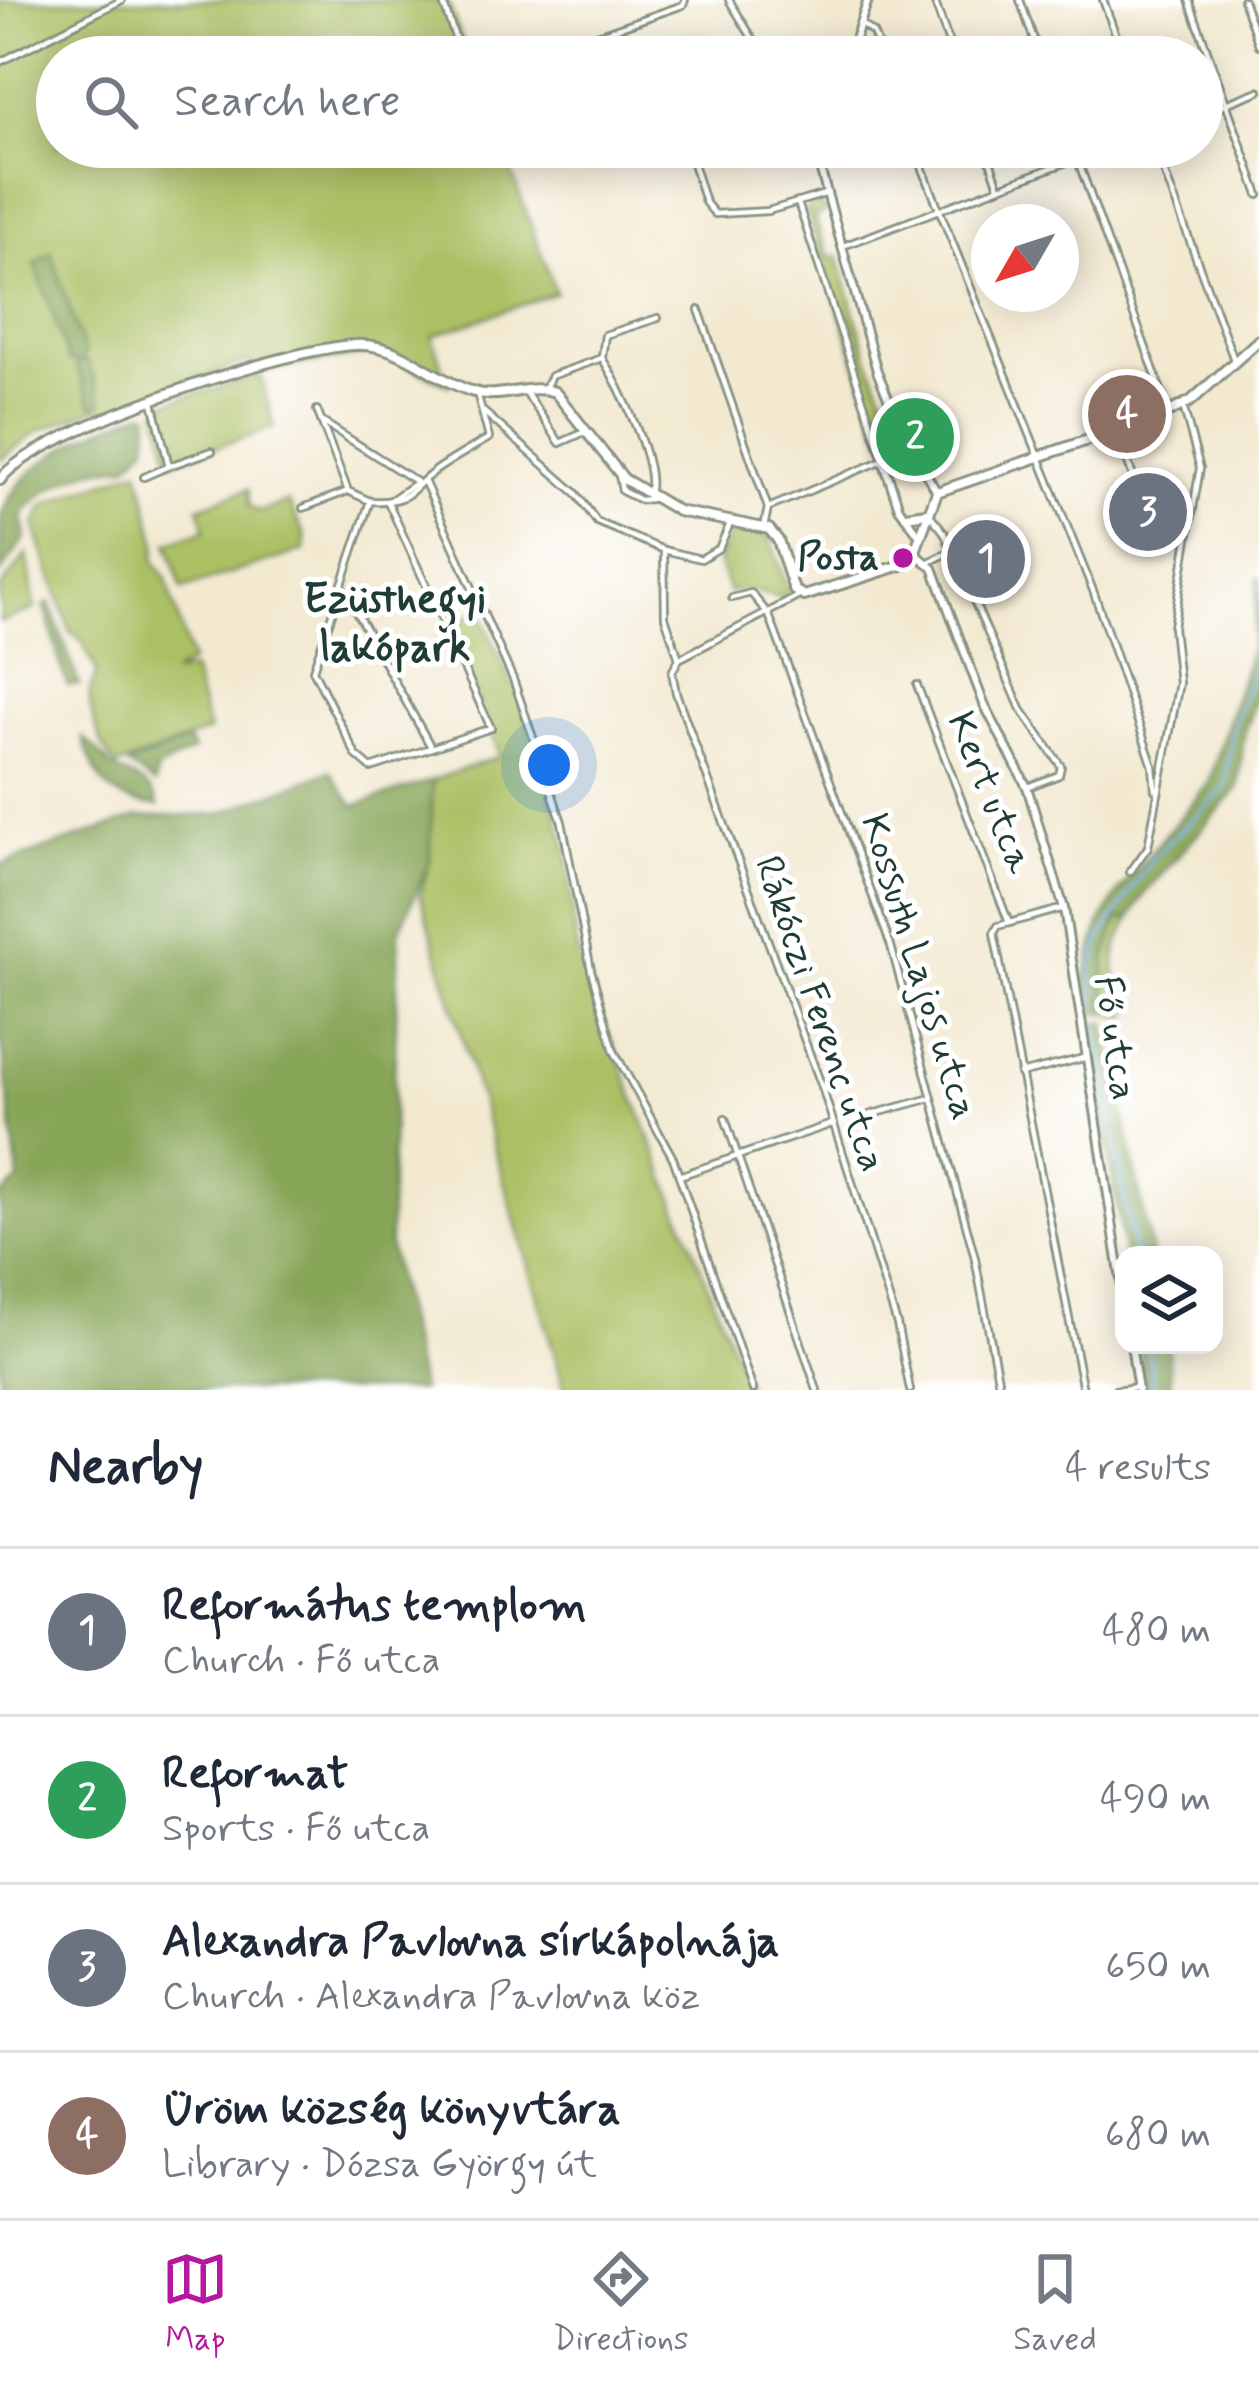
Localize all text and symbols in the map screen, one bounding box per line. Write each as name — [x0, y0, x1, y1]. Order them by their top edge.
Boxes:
search box — [36, 36, 1223, 168]
icon: search — [78, 69, 144, 135]
text: Search here — [174, 73, 401, 132]
north arrow — [971, 204, 1079, 312]
pin: 4 — [1088, 369, 1166, 459]
pin: 2 — [876, 392, 954, 482]
pin: 3 — [1109, 467, 1187, 557]
pin: 1 — [947, 514, 1025, 604]
place label: Posta — [798, 533, 879, 584]
marker: Posta — [890, 545, 916, 571]
district label: Ezüsthegyi lakópark — [304, 573, 486, 676]
street label: Kert utca — [934, 705, 1045, 882]
your location — [519, 735, 579, 795]
street label: Kossuth Lajos utca — [847, 808, 989, 1126]
street label: Rákóczi Ferenc utca — [741, 849, 897, 1179]
street label: Fő utca — [1080, 972, 1148, 1104]
map controls — [1115, 1246, 1223, 1354]
button: layers — [1115, 1246, 1223, 1354]
text: Nearby — [48, 1435, 203, 1501]
text: 4 results — [1065, 1443, 1211, 1494]
text: Református templom — [162, 1577, 586, 1636]
text: 1 — [78, 1606, 96, 1657]
text: 480 m — [1102, 1606, 1211, 1657]
text: Church · Fő utca — [162, 1636, 441, 1687]
text: Reformat — [162, 1745, 348, 1804]
text: 2 — [77, 1774, 97, 1825]
text: 490 m — [1100, 1774, 1211, 1825]
text: Sports · Fő utca — [162, 1804, 430, 1855]
text: Alexandra Pavlovna sírkápolnája — [162, 1913, 779, 1972]
text: 3 — [78, 1942, 96, 1993]
text: 650 m — [1105, 1942, 1211, 1993]
text: Church · Alexandra Pavlovna köz — [162, 1972, 700, 2023]
text: Üröm község könyvtára — [162, 2081, 621, 2140]
text: 4 — [76, 2110, 98, 2161]
text: 680 m — [1105, 2110, 1211, 2161]
text: Library · Dózsa György út — [162, 2140, 597, 2191]
tab: Map — [162, 2246, 228, 2362]
tab: Directions — [553, 2246, 689, 2362]
tab: Saved — [1013, 2246, 1097, 2362]

